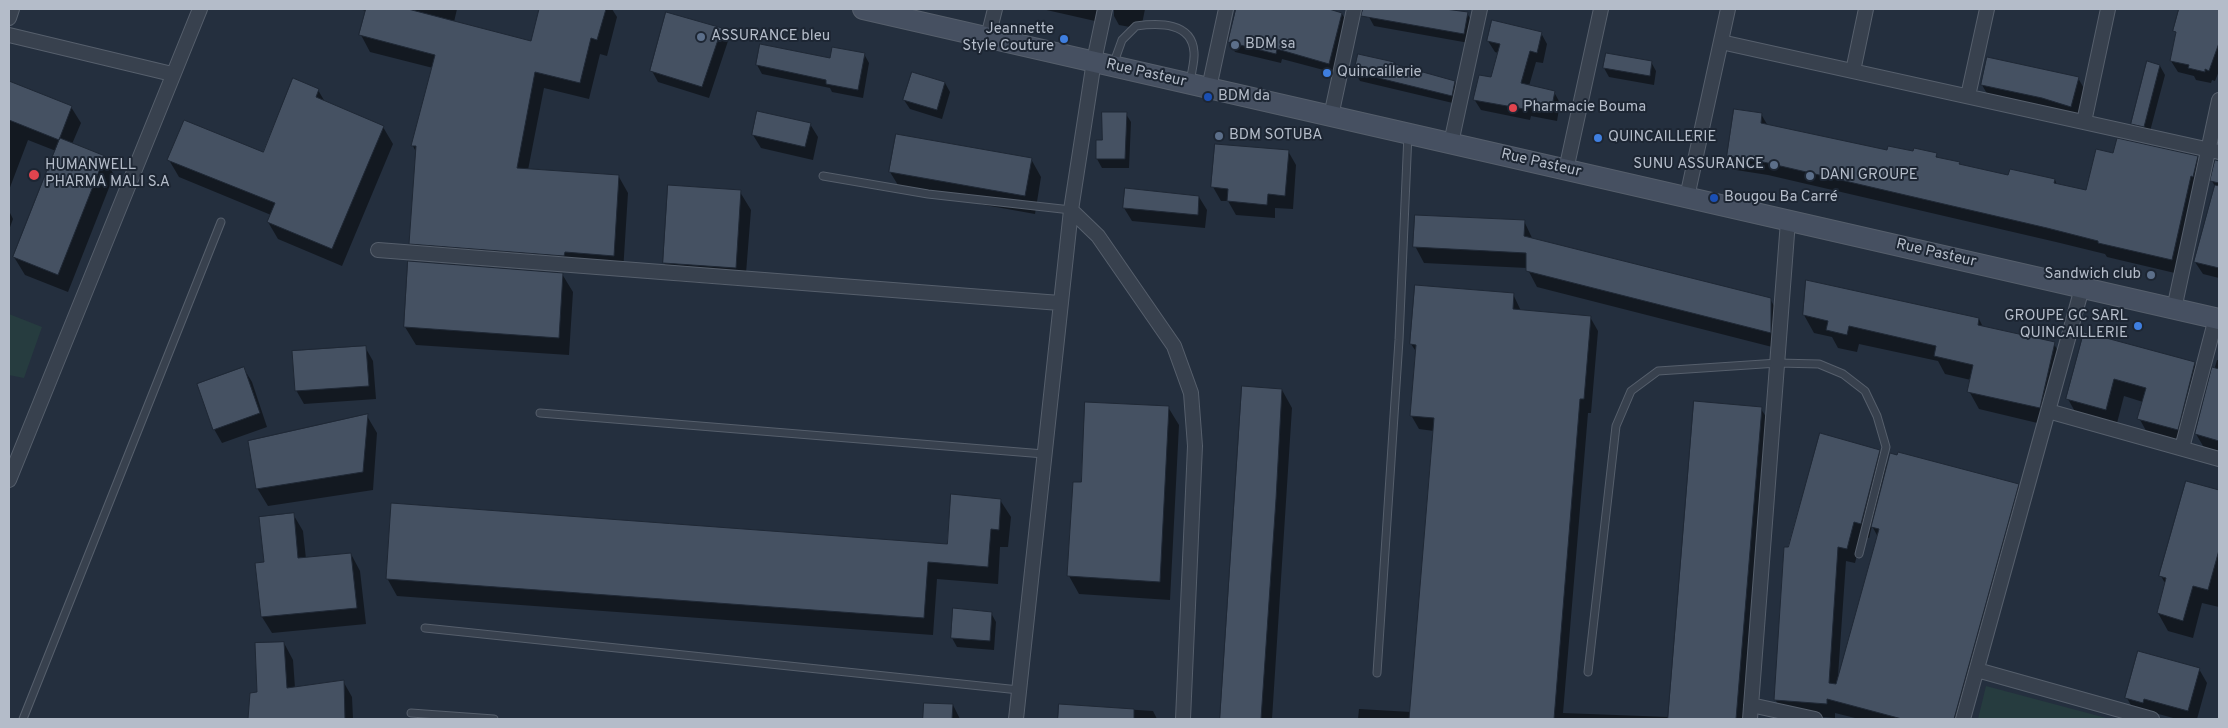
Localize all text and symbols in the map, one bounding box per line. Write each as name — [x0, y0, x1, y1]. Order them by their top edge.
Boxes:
place label: Jeannette Style Couture — [962, 21, 1054, 56]
place label: ASSURANCE bleu — [711, 28, 830, 46]
marker: ASSURANCE bleu — [695, 31, 707, 43]
marker: Jeannette Style Couture — [1058, 33, 1070, 45]
place label: BDM sa — [1245, 36, 1295, 54]
marker: BDM sa — [1229, 39, 1241, 51]
street label: Rue Pasteur — [1104, 56, 1188, 92]
place label: Quincaillerie — [1337, 64, 1422, 82]
marker: Quincaillerie — [1321, 67, 1333, 79]
place label: BDM da — [1218, 88, 1270, 106]
marker: BDM da — [1202, 91, 1214, 103]
place label: Pharmacie Bouma — [1523, 99, 1646, 117]
marker: Pharmacie Bouma — [1507, 102, 1519, 114]
place label: BDM SOTUBA — [1229, 127, 1322, 145]
place label: QUINCAILLERIE — [1608, 129, 1716, 147]
marker: BDM SOTUBA — [1213, 130, 1225, 142]
marker: QUINCAILLERIE — [1592, 132, 1604, 144]
street label: Rue Pasteur — [1499, 146, 1583, 182]
place label: SUNU ASSURANCE — [1633, 156, 1764, 174]
place label: HUMANWELL PHARMA MALI S.A — [45, 157, 170, 192]
marker: SUNU ASSURANCE — [1768, 159, 1780, 171]
place label: DANI GROUPE — [1820, 167, 1918, 185]
marker: HUMANWELL PHARMA MALI S.A — [27, 168, 41, 182]
marker: DANI GROUPE — [1804, 170, 1816, 182]
place label: Bougou Ba Carré — [1724, 189, 1838, 207]
marker: Bougou Ba Carré — [1708, 192, 1720, 204]
street label: Rue Pasteur — [1894, 236, 1978, 272]
place label: Sandwich club — [2045, 266, 2141, 284]
marker: Sandwich club — [2145, 269, 2157, 281]
place label: GROUPE GC SARL QUINCAILLERIE — [2004, 308, 2128, 343]
marker: GROUPE GC SARL QUINCAILLERIE — [2132, 320, 2144, 332]

